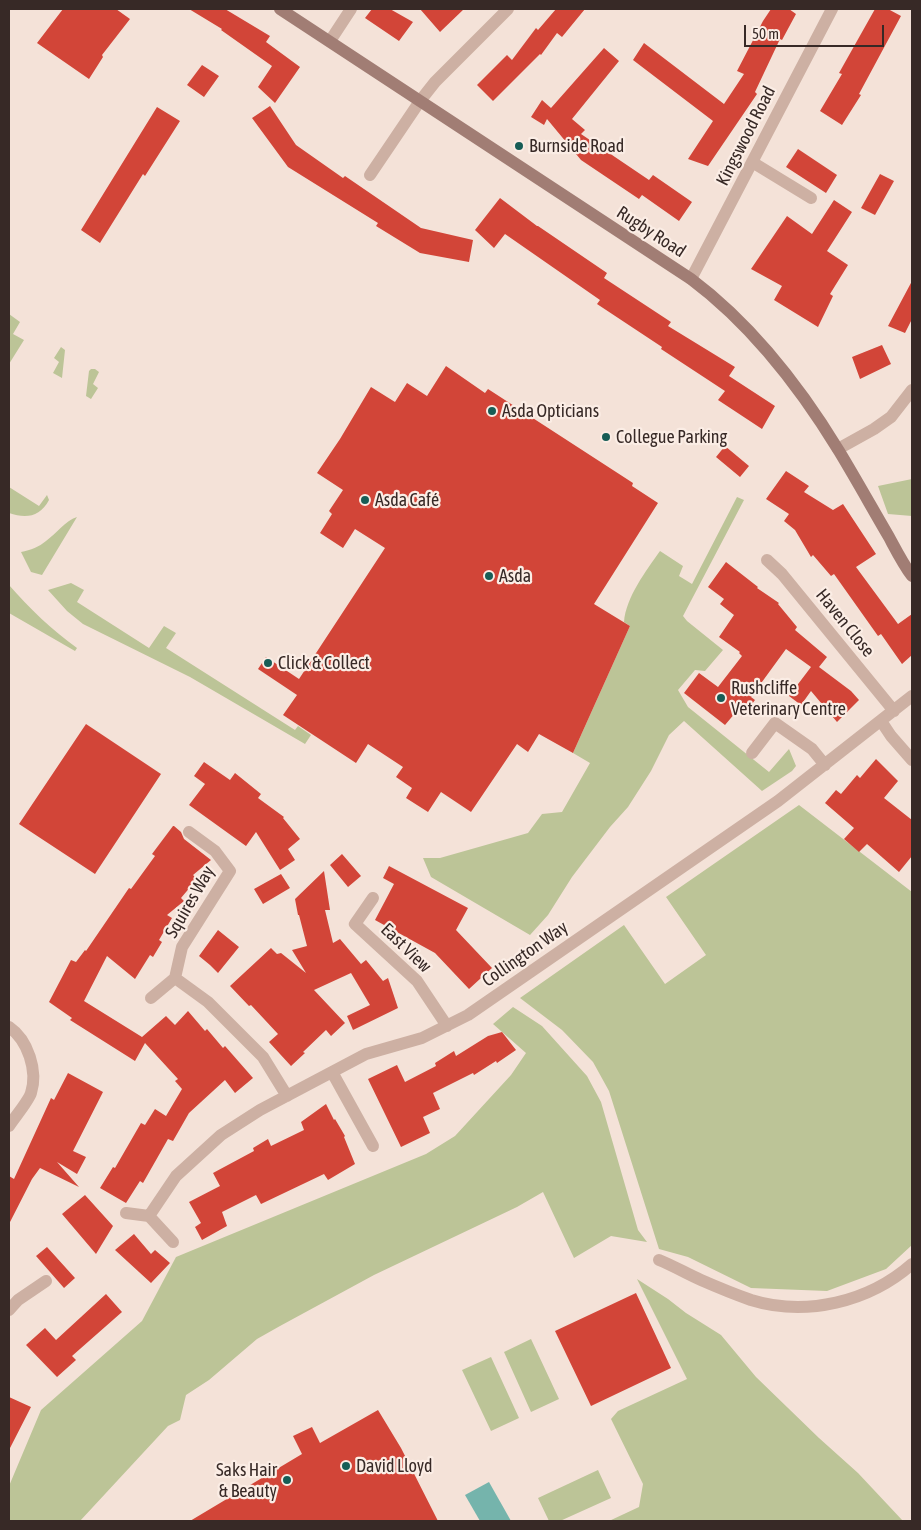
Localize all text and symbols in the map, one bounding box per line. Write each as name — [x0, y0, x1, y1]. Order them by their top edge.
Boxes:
scale bar — [746, 15, 886, 47]
text: 50 m — [752, 25, 779, 42]
street label: Kingswood Road — [712, 83, 780, 189]
place label: Burnside Road — [529, 135, 624, 157]
marker: Burnside Road — [513, 140, 525, 152]
street label: Rugby Road — [612, 202, 690, 262]
place label: Asda Opticians — [502, 400, 599, 422]
marker: Asda Opticians — [486, 405, 498, 417]
place label: Collegue Parking — [616, 426, 727, 448]
marker: Collegue Parking — [600, 431, 612, 443]
place label: Asda Café — [375, 489, 439, 511]
marker: Asda Café — [359, 494, 371, 506]
place label: Asda — [499, 565, 531, 587]
marker: Asda — [483, 570, 495, 582]
street label: Haven Close — [811, 585, 879, 661]
place label: Click & Collect — [278, 652, 370, 674]
marker: Click & Collect — [262, 657, 274, 669]
place label: Rushcliffe Veterinary Centre — [731, 677, 846, 720]
marker: Rushcliffe Veterinary Centre — [715, 692, 727, 704]
street label: Squires Way — [161, 862, 219, 942]
street label: Collington Way — [478, 917, 572, 991]
street label: East View — [376, 919, 436, 977]
place label: David Lloyd — [356, 1455, 433, 1477]
place label: Saks Hair & Beauty — [216, 1459, 277, 1502]
marker: David Lloyd — [340, 1460, 352, 1472]
marker: Saks Hair & Beauty — [281, 1474, 293, 1486]

